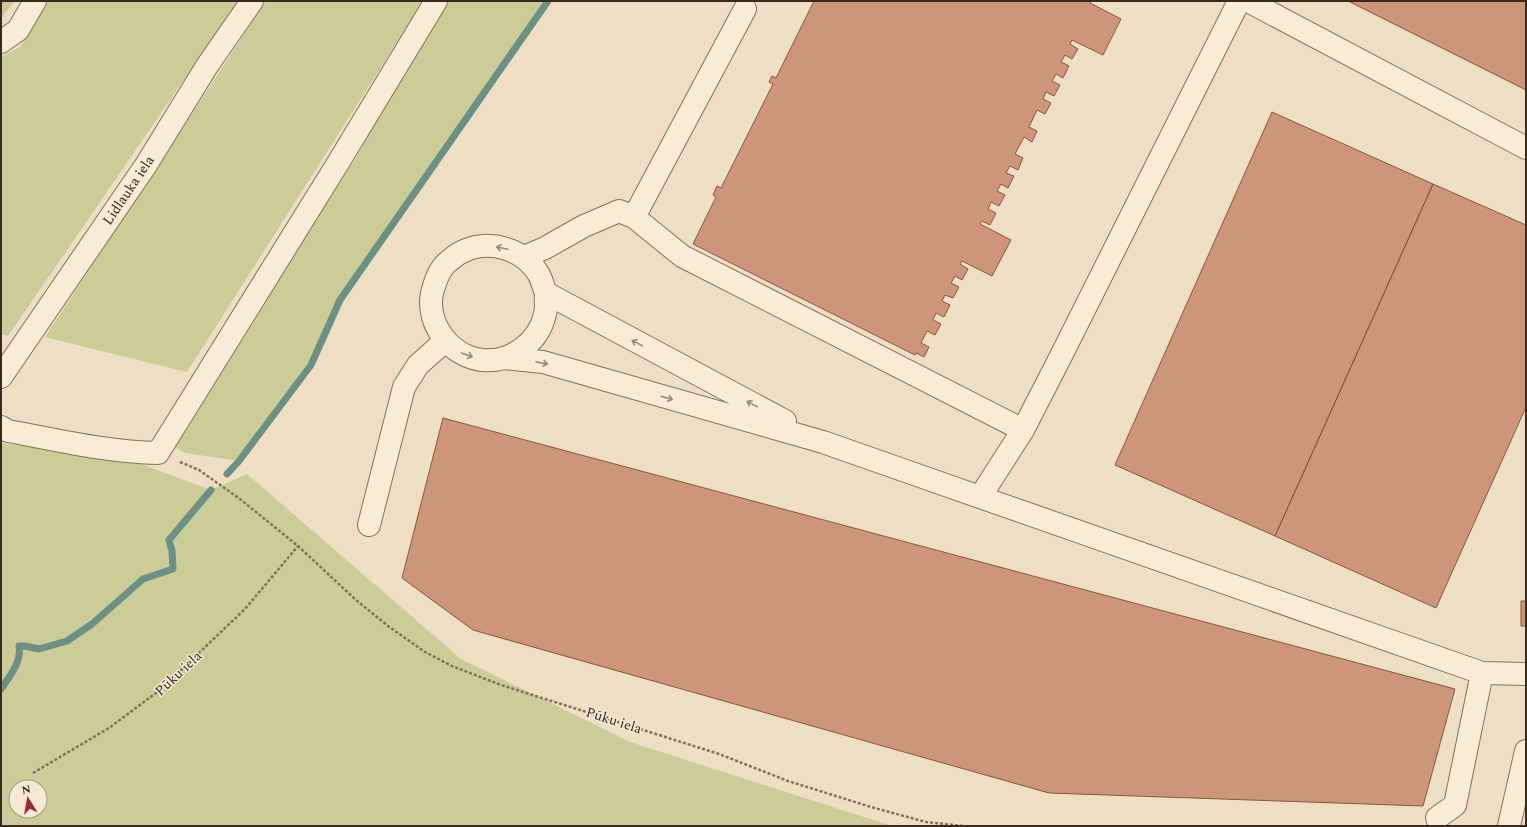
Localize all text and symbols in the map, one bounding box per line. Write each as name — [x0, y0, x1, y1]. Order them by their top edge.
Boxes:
street label: Lidlauka iela — [97, 151, 160, 229]
one-way arrow — [496, 243, 509, 251]
one-way arrow — [631, 338, 643, 346]
one-way arrow — [461, 352, 473, 360]
one-way arrow — [535, 359, 548, 367]
one-way arrow — [661, 395, 674, 402]
one-way arrow — [746, 399, 758, 407]
street label: Pūku iela — [150, 646, 207, 701]
street label: Pūku iela — [583, 702, 645, 739]
north arrow — [8, 779, 48, 819]
text: N — [20, 780, 32, 799]

